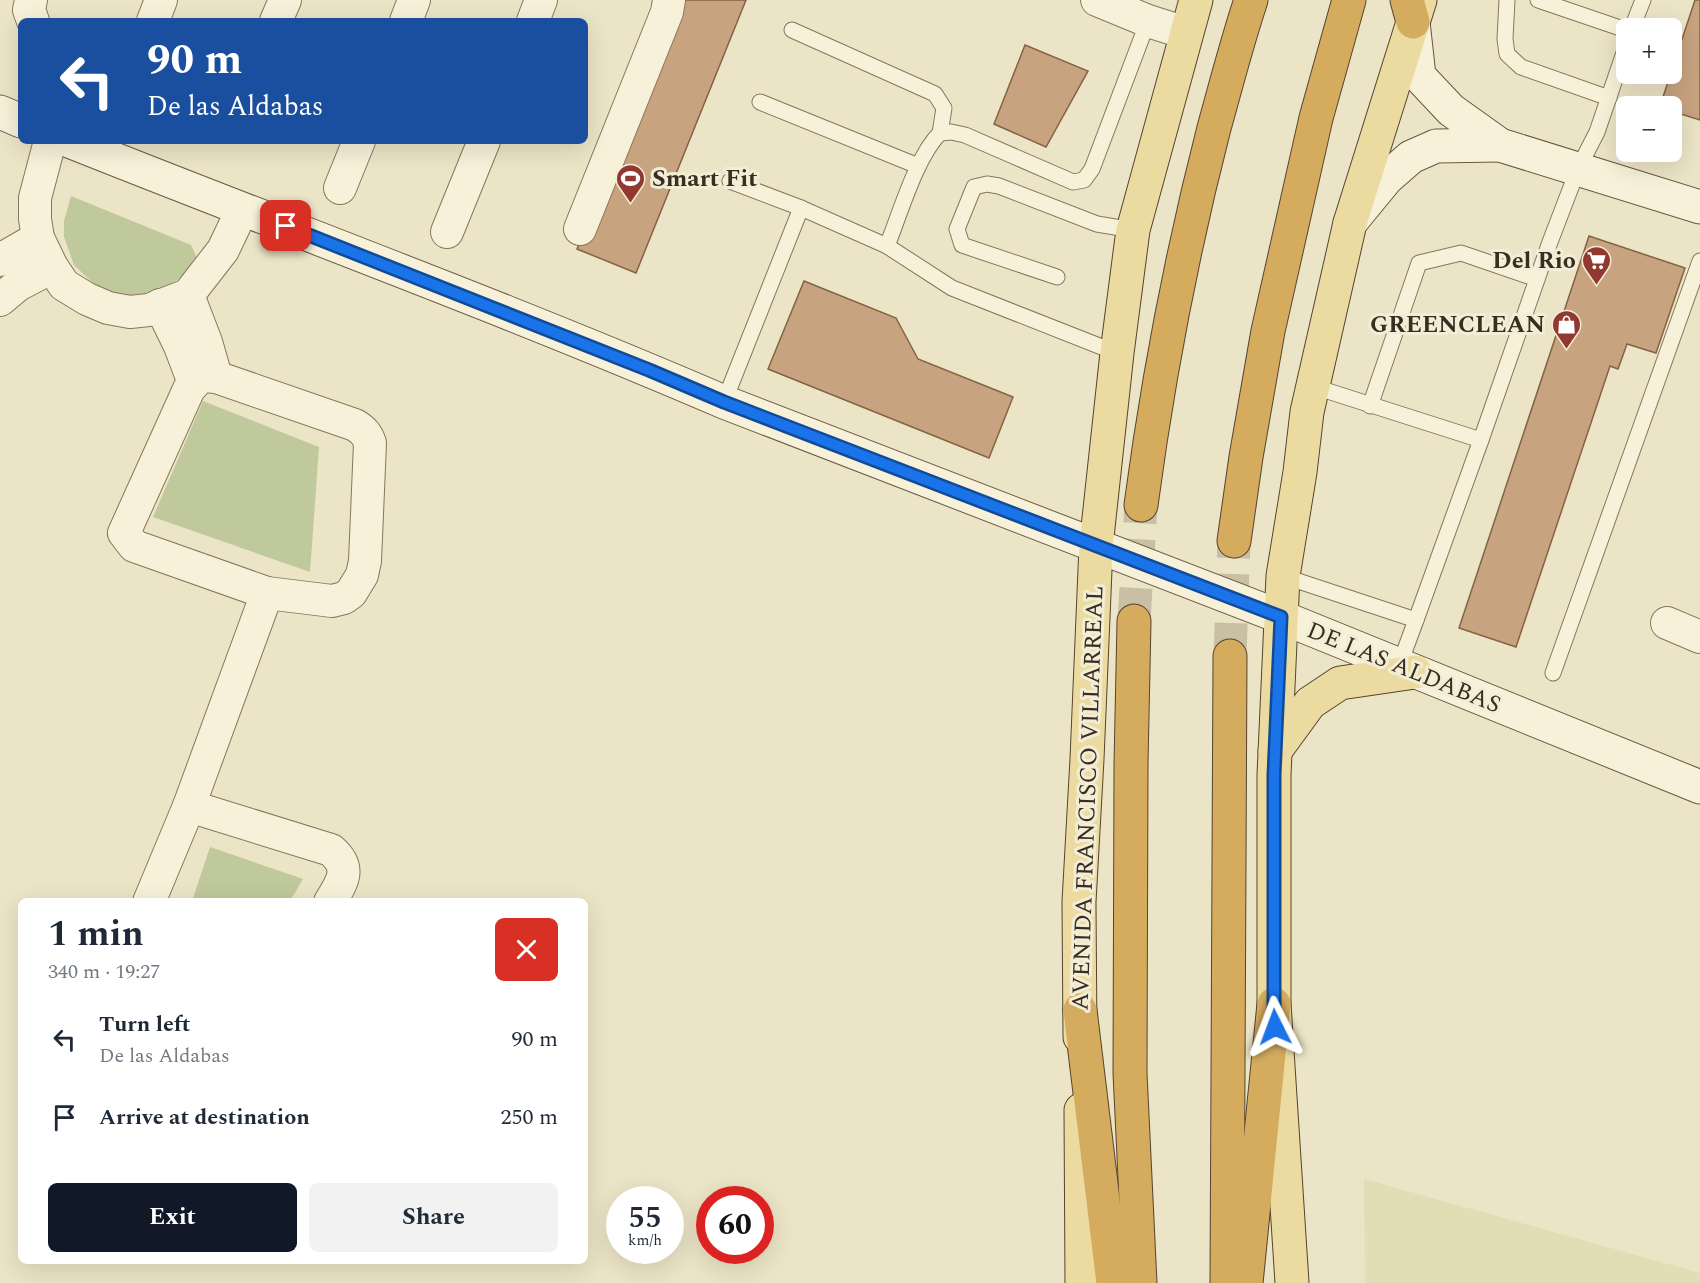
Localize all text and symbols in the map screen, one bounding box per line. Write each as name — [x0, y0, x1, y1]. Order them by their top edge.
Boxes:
map controls — [1616, 18, 1682, 162]
button: + — [1616, 18, 1682, 84]
text: 90 m — [147, 29, 242, 92]
icon: left — [48, 42, 126, 120]
text: De las Aldabas — [147, 86, 324, 128]
button: − — [1616, 96, 1682, 162]
place label: Smart Fit — [652, 161, 757, 197]
sports icon: Smart Fit — [615, 162, 647, 204]
pin — [260, 200, 311, 251]
icon: arrive — [269, 209, 302, 242]
place label: Del Rio — [1492, 243, 1576, 279]
supermarket icon: Del Rio — [1581, 244, 1613, 286]
place label: GREENCLEAN — [1370, 307, 1545, 343]
shop icon: GREENCLEAN — [1550, 308, 1582, 350]
street label: AVENIDA FRANCISCO VILLARREAL — [1063, 585, 1113, 1011]
street label: DE LAS ALDABAS — [1301, 613, 1506, 723]
text: 1 min — [48, 907, 144, 962]
button: close — [495, 918, 558, 981]
text: 340 m · 19:27 — [48, 957, 160, 987]
position arrow — [1243, 995, 1307, 1059]
text: Turn left — [99, 1008, 191, 1041]
icon: left — [48, 1023, 81, 1056]
text: 90 m — [512, 1023, 558, 1056]
text: De las Aldabas — [99, 1041, 230, 1071]
icon: arrive — [48, 1101, 81, 1134]
text: Arrive at destination — [99, 1101, 310, 1134]
text: 250 m — [501, 1101, 558, 1134]
button: Exit — [48, 1183, 297, 1252]
button: Share — [309, 1183, 558, 1252]
speed limit sign: 60 — [696, 1186, 774, 1264]
text: 55 — [628, 1195, 662, 1241]
text: km/h — [628, 1229, 662, 1252]

